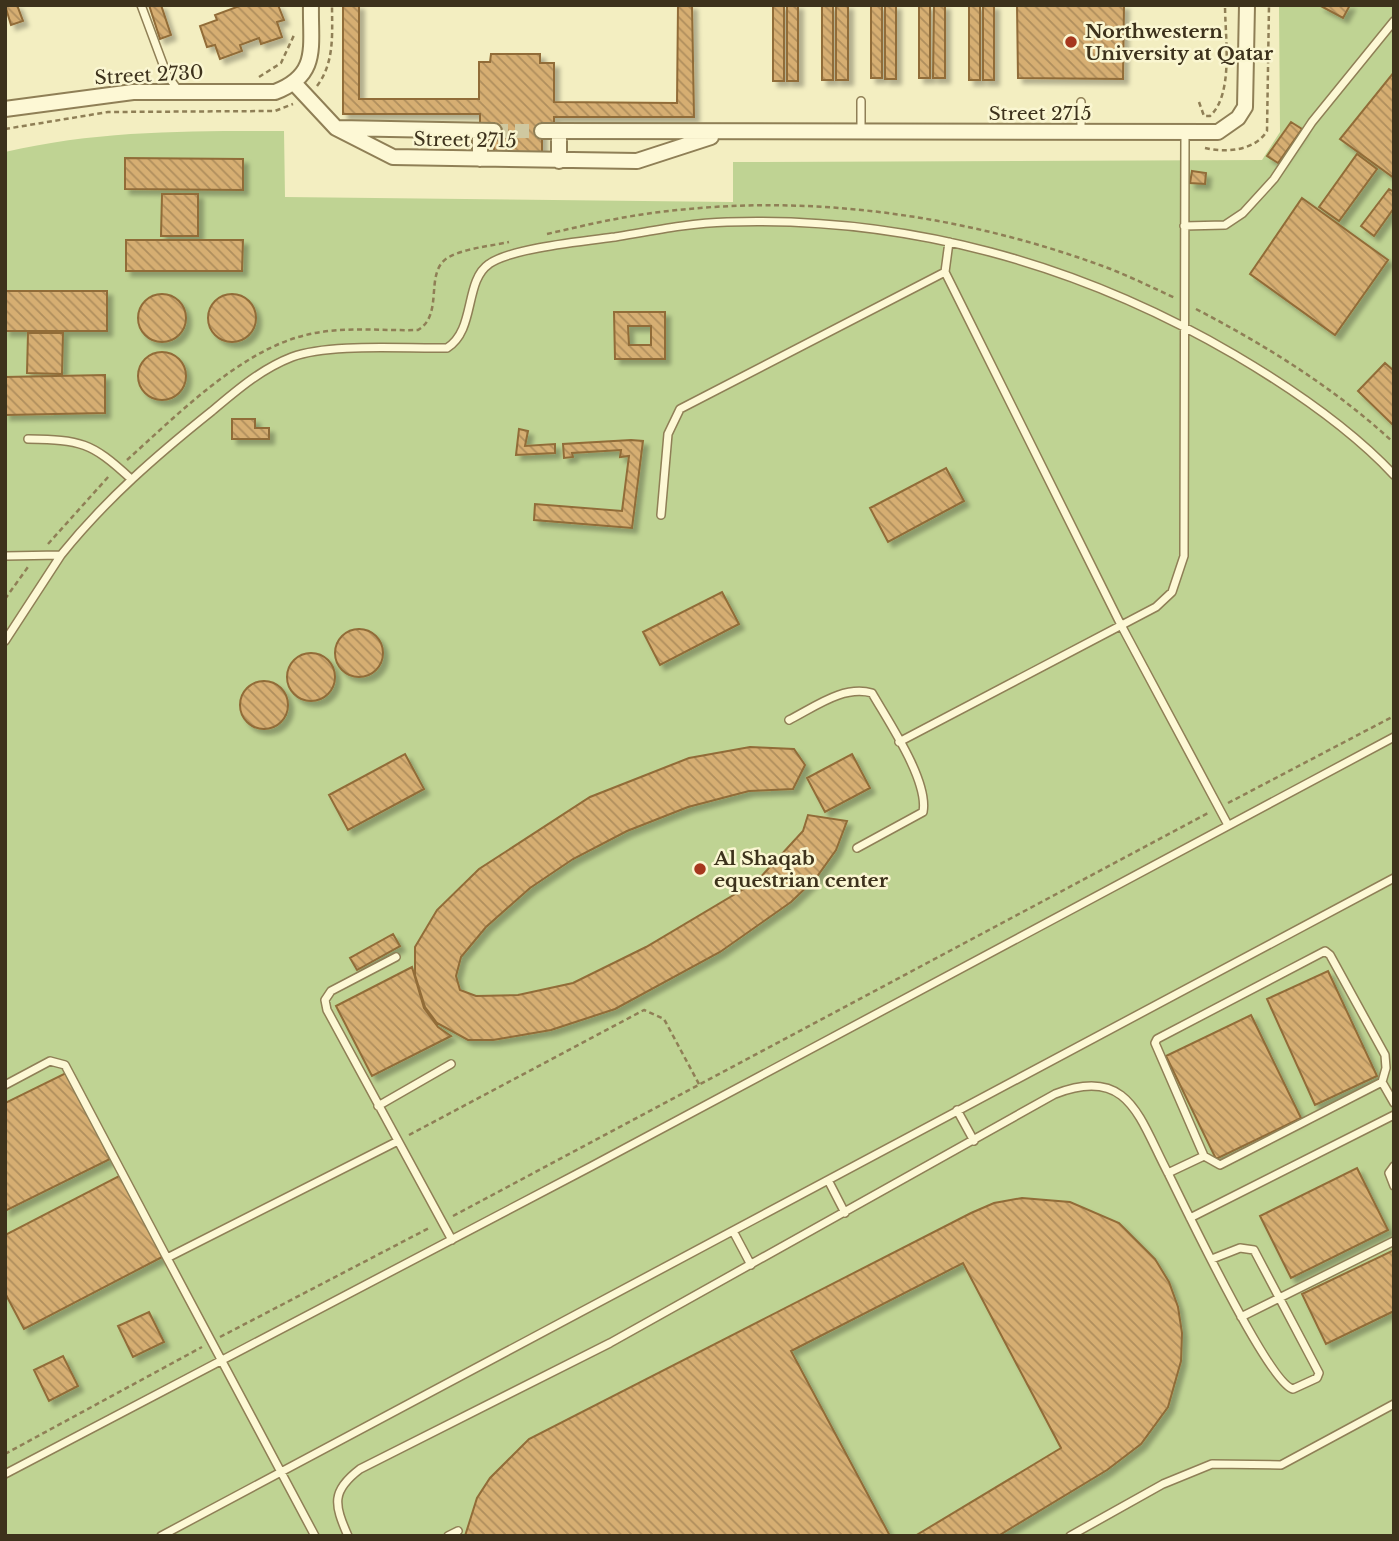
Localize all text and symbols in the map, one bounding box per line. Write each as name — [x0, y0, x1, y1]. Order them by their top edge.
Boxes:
place label: Northwestern University at Qatar — [1085, 20, 1274, 65]
marker: Northwestern University at Qatar — [1063, 34, 1079, 50]
street label: Street 2730 — [94, 61, 204, 89]
street label: Street 2715 — [988, 102, 1092, 125]
street label: Street 2715 — [413, 128, 517, 152]
place label: Al Shaqab equestrian center — [713, 847, 889, 892]
marker: Al Shaqab equestrian center — [692, 861, 708, 877]

